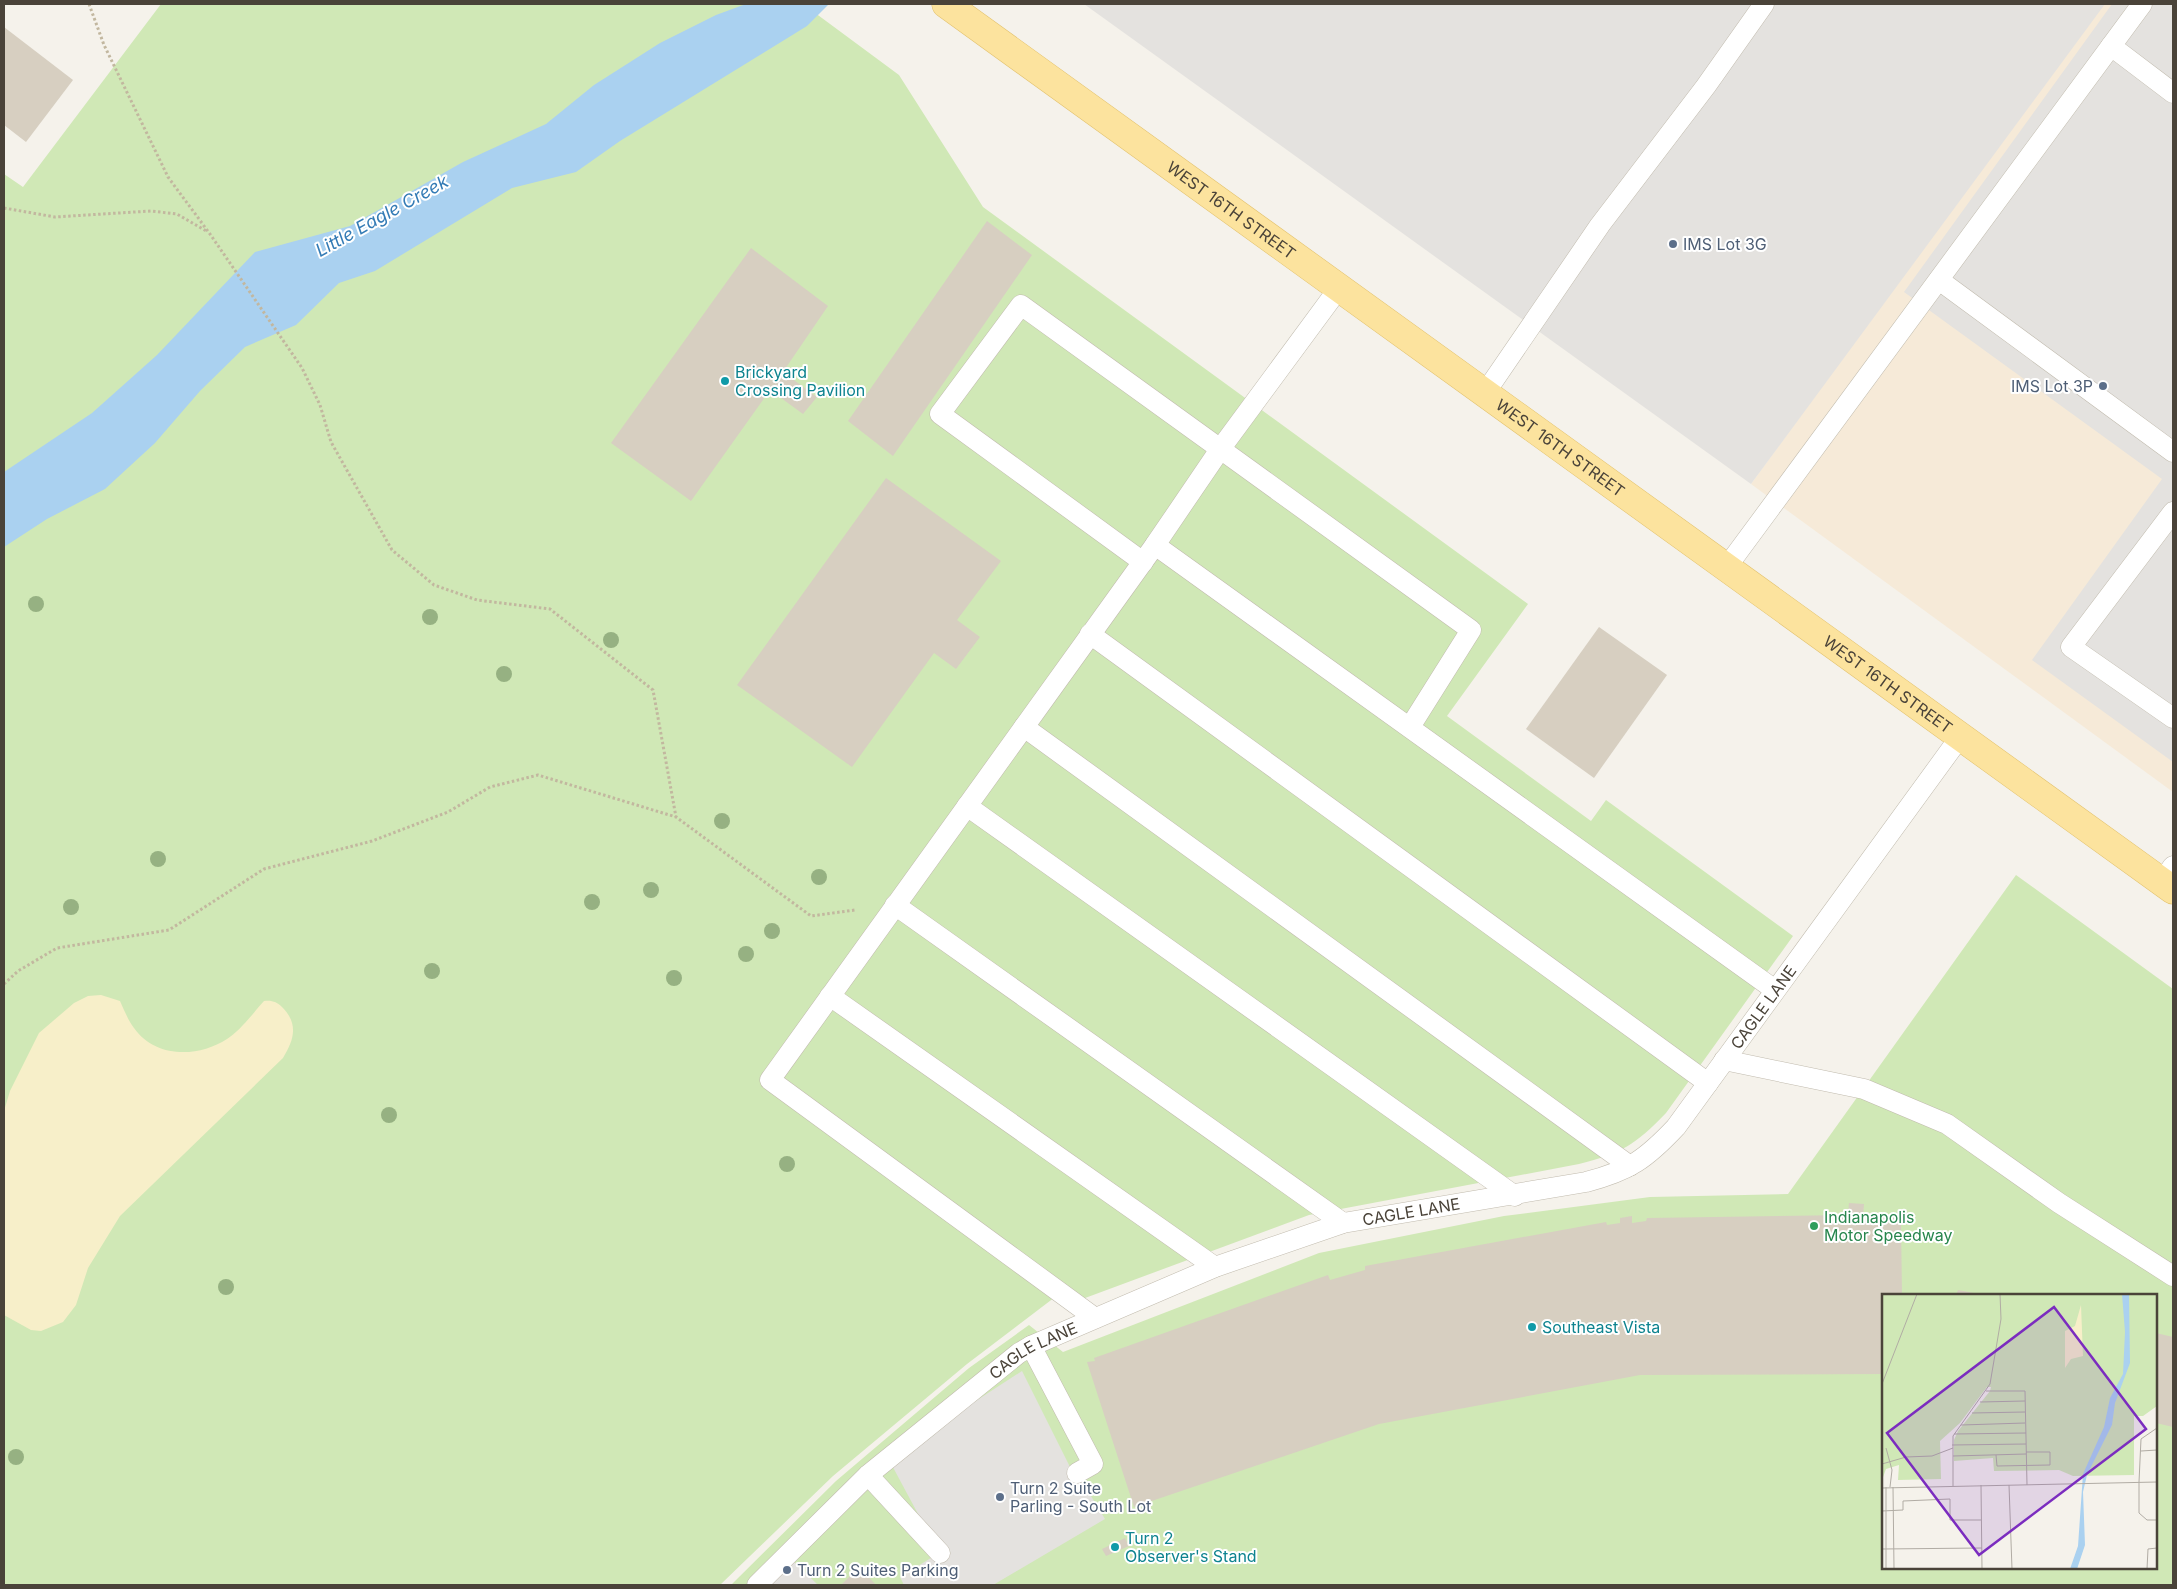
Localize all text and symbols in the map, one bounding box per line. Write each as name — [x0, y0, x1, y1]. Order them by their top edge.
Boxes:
street label: WEST 16TH STREET — [1163, 157, 1300, 263]
water label: Little Eagle Creek — [312, 170, 453, 261]
place label: IMS Lot 3G — [1683, 234, 1767, 254]
marker: IMS Lot 3G — [1667, 238, 1679, 250]
place label: Brickyard Crossing Pavilion — [735, 362, 865, 400]
marker: Brickyard Crossing Pavilion — [719, 375, 731, 387]
place label: IMS Lot 3P — [2011, 376, 2093, 396]
marker: IMS Lot 3P — [2097, 380, 2109, 392]
street label: WEST 16TH STREET — [1492, 395, 1629, 501]
street label: WEST 16TH STREET — [1820, 631, 1956, 737]
street label: CAGLE LANE — [1726, 961, 1800, 1053]
street label: CAGLE LANE — [1361, 1193, 1462, 1230]
place label: Indianapolis Motor Speedway — [1824, 1207, 1953, 1245]
marker: Indianapolis Motor Speedway — [1808, 1220, 1820, 1232]
inset map — [1882, 1294, 2157, 1569]
street label: CAGLE LANE — [985, 1317, 1080, 1383]
place label: Southeast Vista — [1542, 1317, 1660, 1337]
marker: Southeast Vista — [1526, 1321, 1538, 1333]
place label: Turn 2 Suite Parling - South Lot — [1010, 1478, 1151, 1516]
marker: Turn 2 Suite Parling - South Lot — [994, 1491, 1006, 1503]
place label: Turn 2 Observer's Stand — [1125, 1528, 1257, 1566]
marker: Turn 2 Observer's Stand — [1109, 1541, 1121, 1553]
place label: Turn 2 Suites Parking — [797, 1560, 958, 1580]
marker: Turn 2 Suites Parking — [781, 1564, 793, 1576]

